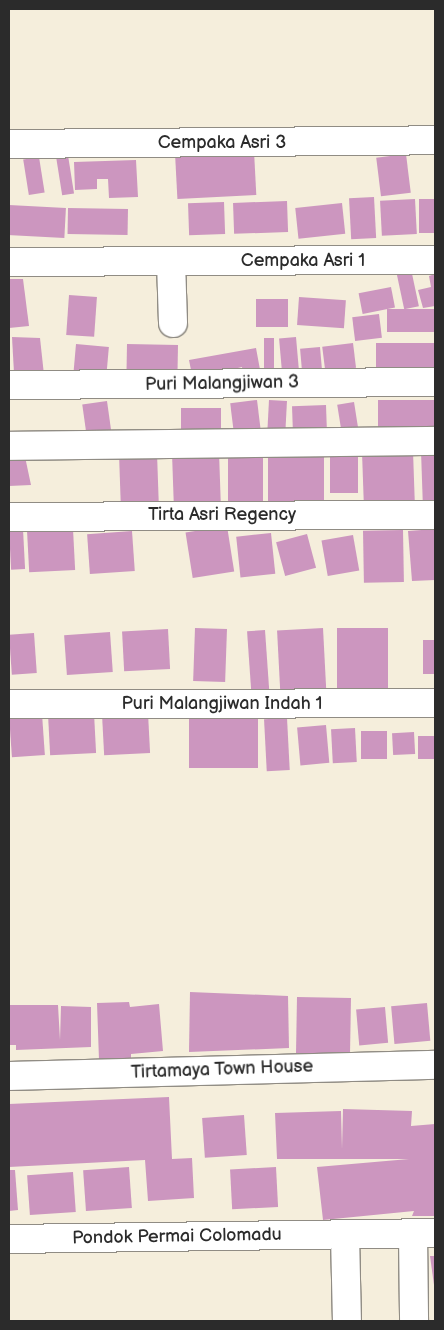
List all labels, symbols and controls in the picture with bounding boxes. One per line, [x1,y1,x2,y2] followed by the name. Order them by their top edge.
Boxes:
[158,132,286,154] street label: Cempaka Asri 3
[241,250,365,272] street label: Cempaka Asri 1
[145,372,299,396] street label: Puri Malangjiwan 3
[148,504,296,526] street label: Tirta Asri Regency
[122,693,322,715] street label: Puri Malangjiwan Indah 1
[130,1056,314,1084] street label: Tirtamaya Town House
[72,1224,282,1250] street label: Pondok Permai Colomadu

